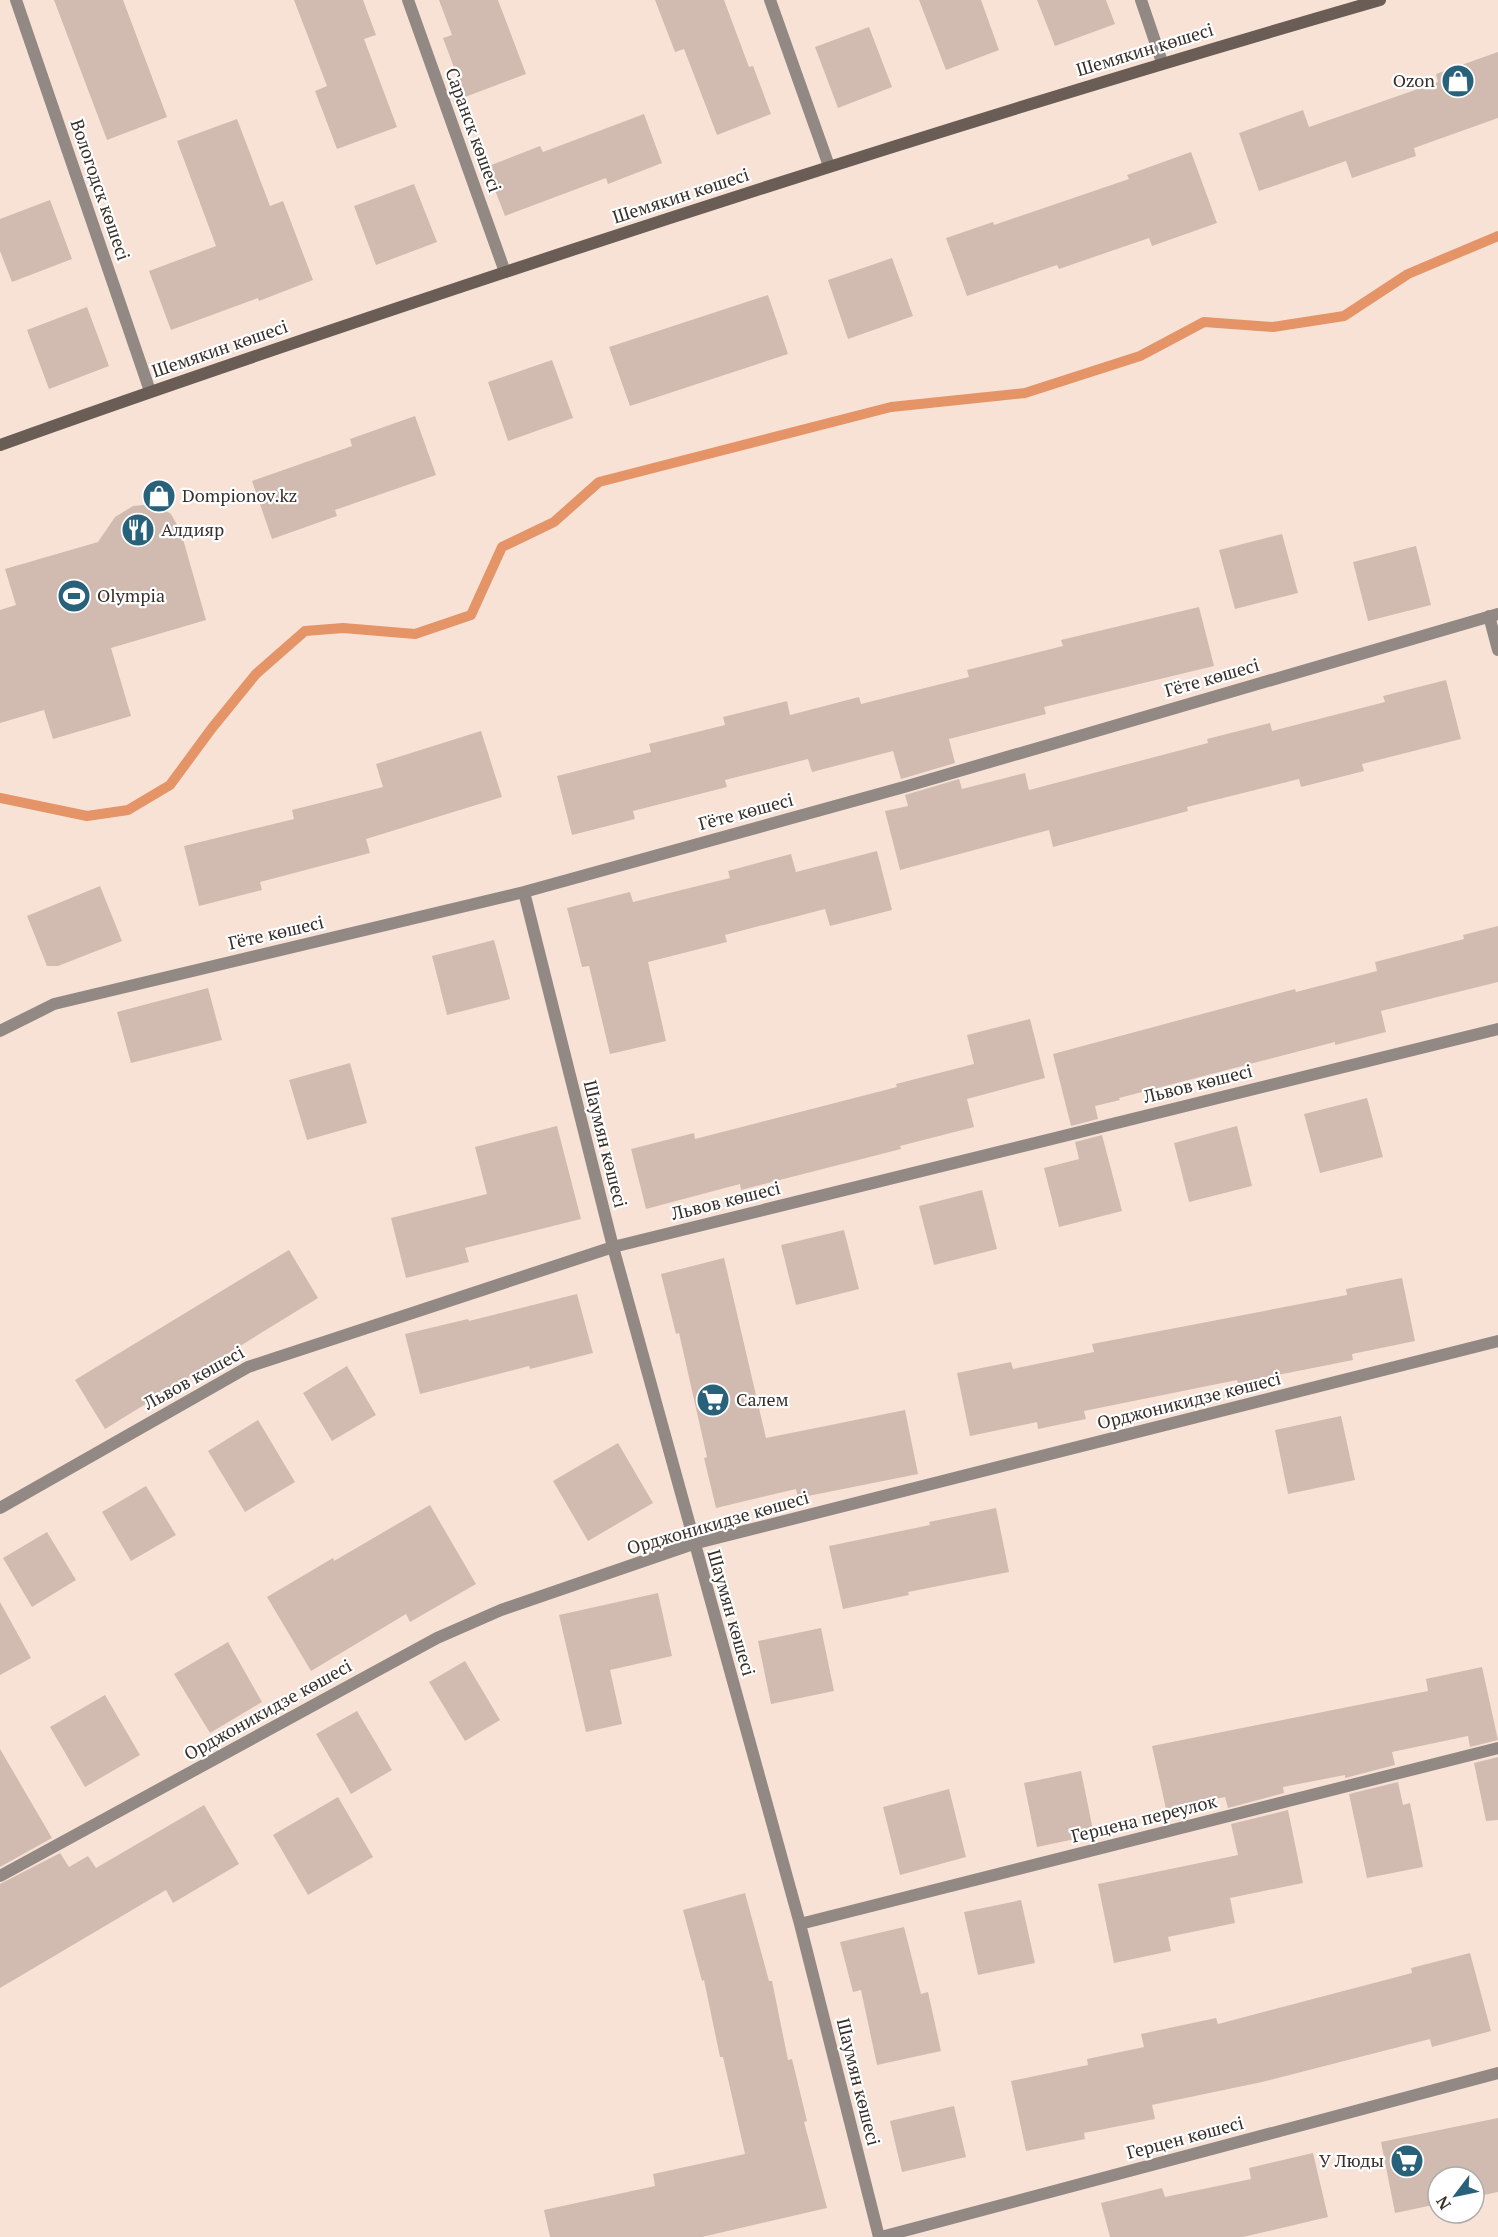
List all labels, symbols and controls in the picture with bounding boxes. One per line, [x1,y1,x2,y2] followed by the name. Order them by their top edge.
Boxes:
[1073,17,1216,81] street label: Шемякин көшесі
[1440,63,1476,99] shop icon: Ozon
[440,64,508,195] street label: Саранск көшесі
[1393,68,1435,92] place label: Ozon
[66,116,136,263] street label: Вологодск көшесі
[609,162,752,228] street label: Шемякин көшесі
[149,314,291,383] street label: Шемякин көшесі
[141,478,177,514] shop icon: Dompionov.kz
[182,483,297,507] place label: Dompionov.kz
[120,512,156,548] restaurant icon: Алдияр
[161,517,224,541] place label: Алдияр
[56,578,92,614] sports icon: Olympia
[97,583,165,607] place label: Olympia
[1162,652,1262,702] street label: Гёте көшесі
[696,787,796,835] street label: Гёте көшесі
[226,909,326,955] street label: Гёте көшесі
[1140,1058,1255,1108] street label: Львов көшесі
[579,1078,633,1210] street label: Шаумян көшесі
[668,1175,783,1225] street label: Львов көшесі
[138,1340,248,1415] street label: Львов көшесі
[1094,1366,1283,1434] street label: Орджоникидзе көшесі
[695,1382,731,1418] supermarket icon: Салем
[736,1387,789,1411] place label: Салем
[624,1485,812,1560] street label: Орджоникидзе көшесі
[702,1547,761,1679] street label: Шаумян көшесі
[179,1653,356,1765] street label: Орджоникидзе көшесі
[1068,1788,1219,1848] street label: Герцена переулок
[832,2016,886,2148] street label: Шаумян көшесі
[1124,2110,1246,2164] street label: Герцен көшесі
[1389,2143,1425,2179] supermarket icon: У Люды
[1319,2148,1384,2172] place label: У Люды
[1426,2165,1486,2225] north arrow
[1431,2192,1456,2214] text: N

